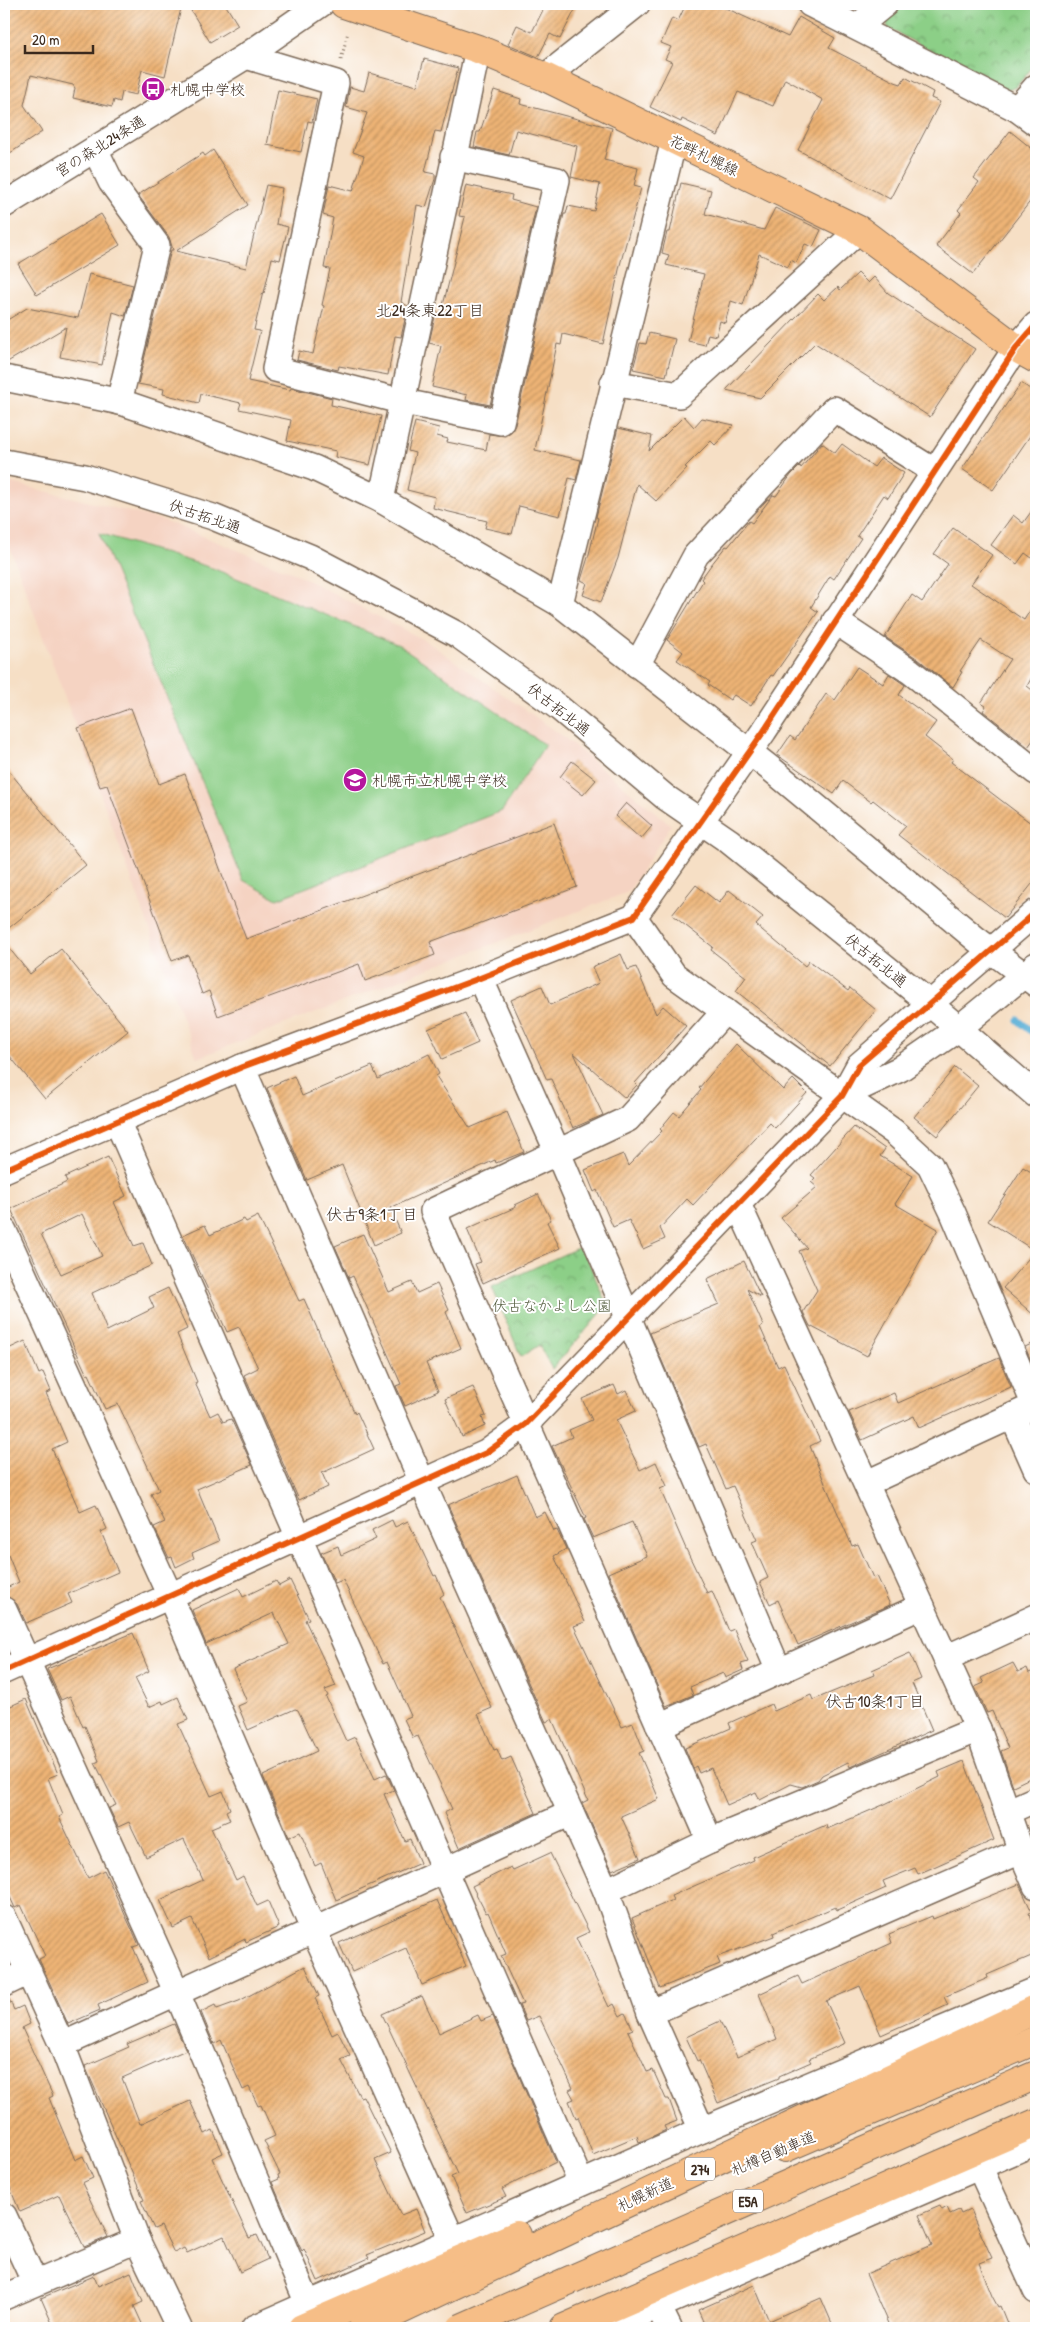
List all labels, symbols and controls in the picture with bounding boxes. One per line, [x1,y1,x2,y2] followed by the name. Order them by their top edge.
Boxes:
[25,22,92,54] scale bar
[32,29,59,50] text: 20 m
[140,76,166,102] bus stop icon: 札幌中学校
[170,79,245,100] place label: 札幌中学校
[51,110,149,182] street label: 宮の森北24条通
[666,129,742,181] street label: 花畔札幌線
[376,299,484,321] district label: 北24条東22丁目
[166,494,244,538] street label: 伏古拓北通
[523,678,595,740] street label: 伏古拓北通
[342,767,368,793] school or university icon: 札幌市立札幌中学校
[372,770,507,791] place label: 札幌市立札幌中学校
[840,928,912,992] street label: 伏古拓北通
[326,1203,418,1225] district label: 伏古9条1丁目
[492,1295,612,1316] park label: 伏古なかよし公園
[826,1690,924,1712] district label: 伏古10条1丁目
[727,2126,819,2180] street label: 札樽自動車道
[685,2158,715,2180] road number: 274
[613,2172,677,2216] street label: 札幌新道
[733,2190,763,2212] road number: E5A

